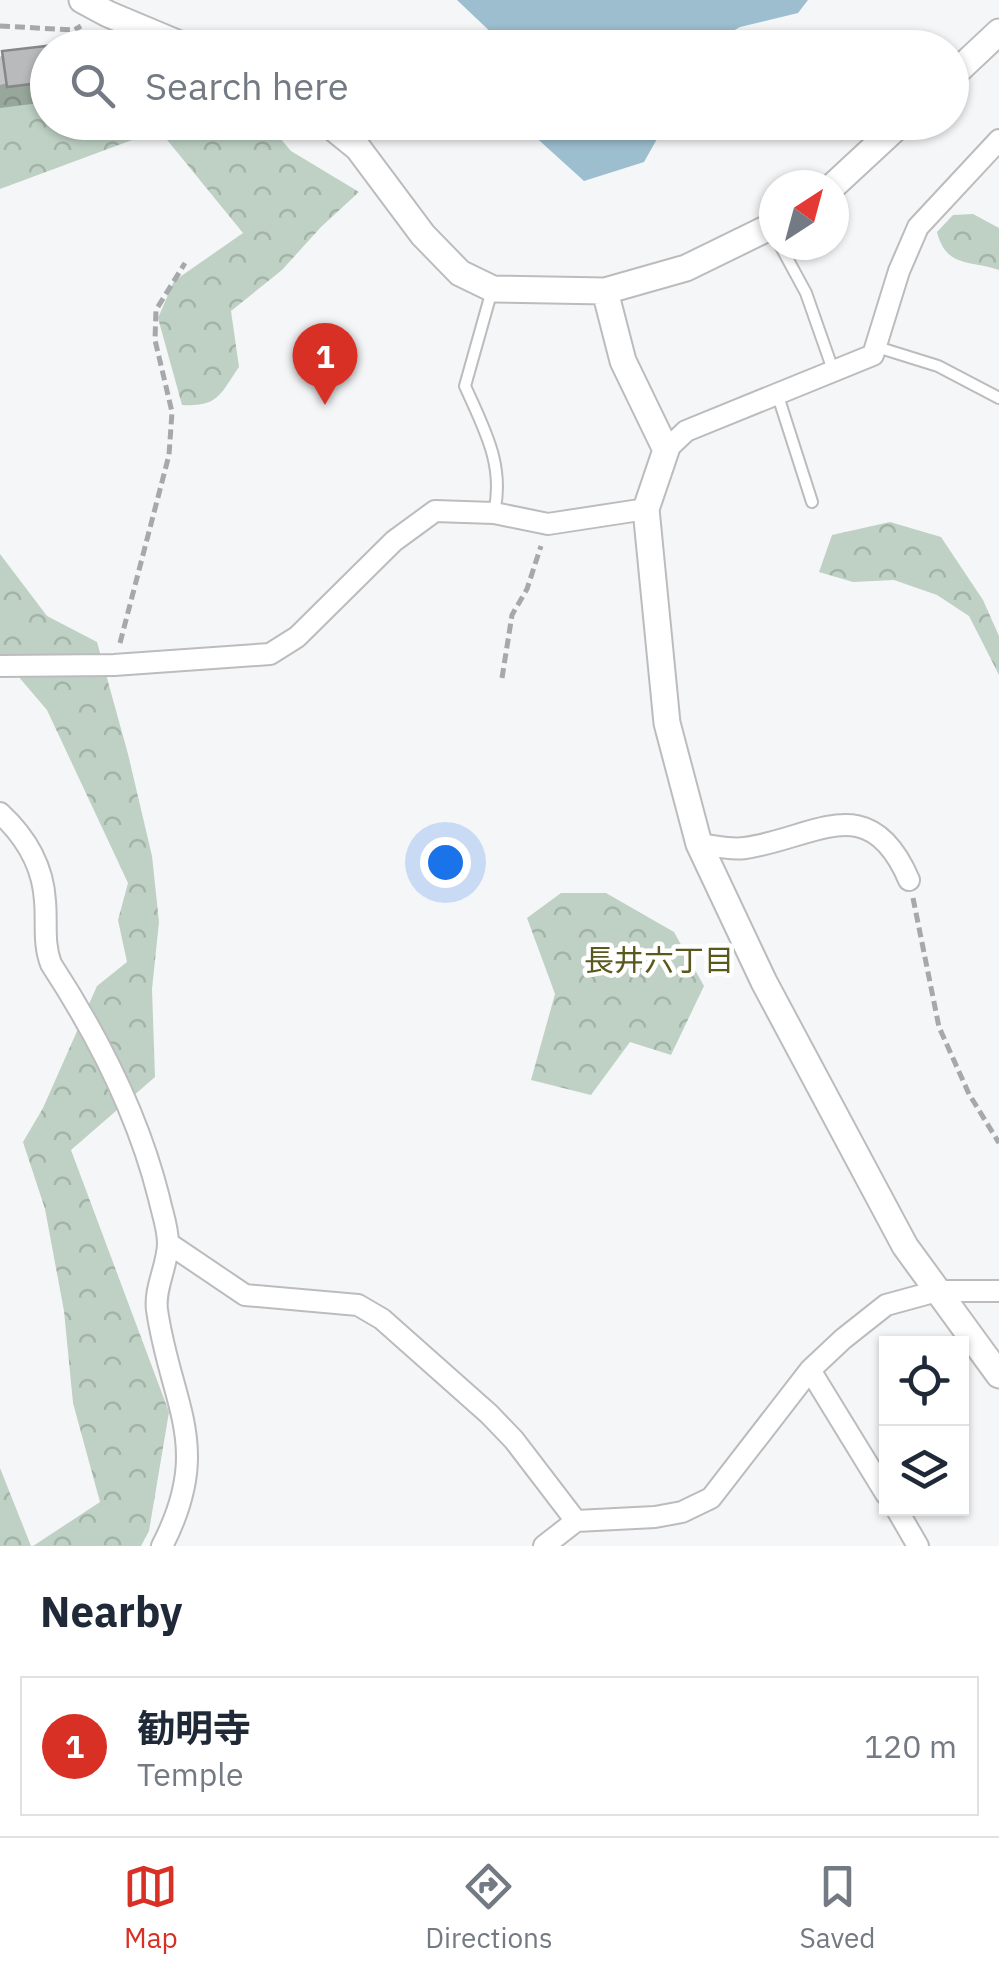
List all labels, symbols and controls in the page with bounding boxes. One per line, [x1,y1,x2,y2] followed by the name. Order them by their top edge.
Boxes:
[30,30,969,140] search box
[65,58,120,113] icon: search
[145,61,349,110] text: Search here
[759,170,849,260] north arrow
[292,322,358,405] pin: 1
[420,837,471,888] your location
[584,940,734,979] district label: 長井六丁目
[879,1336,969,1516] map controls
[879,1336,969,1426] button: locate
[879,1426,969,1516] button: layers
[40,1584,182,1639] text: Nearby
[137,1703,251,1752] text: 勧明寺
[65,1725,84,1767] text: 1
[864,1725,957,1767] text: 120 m
[137,1753,244,1795] text: Temple
[123,1859,178,1956] tab: Map
[425,1859,553,1956] tab: Directions
[799,1859,876,1956] tab: Saved

